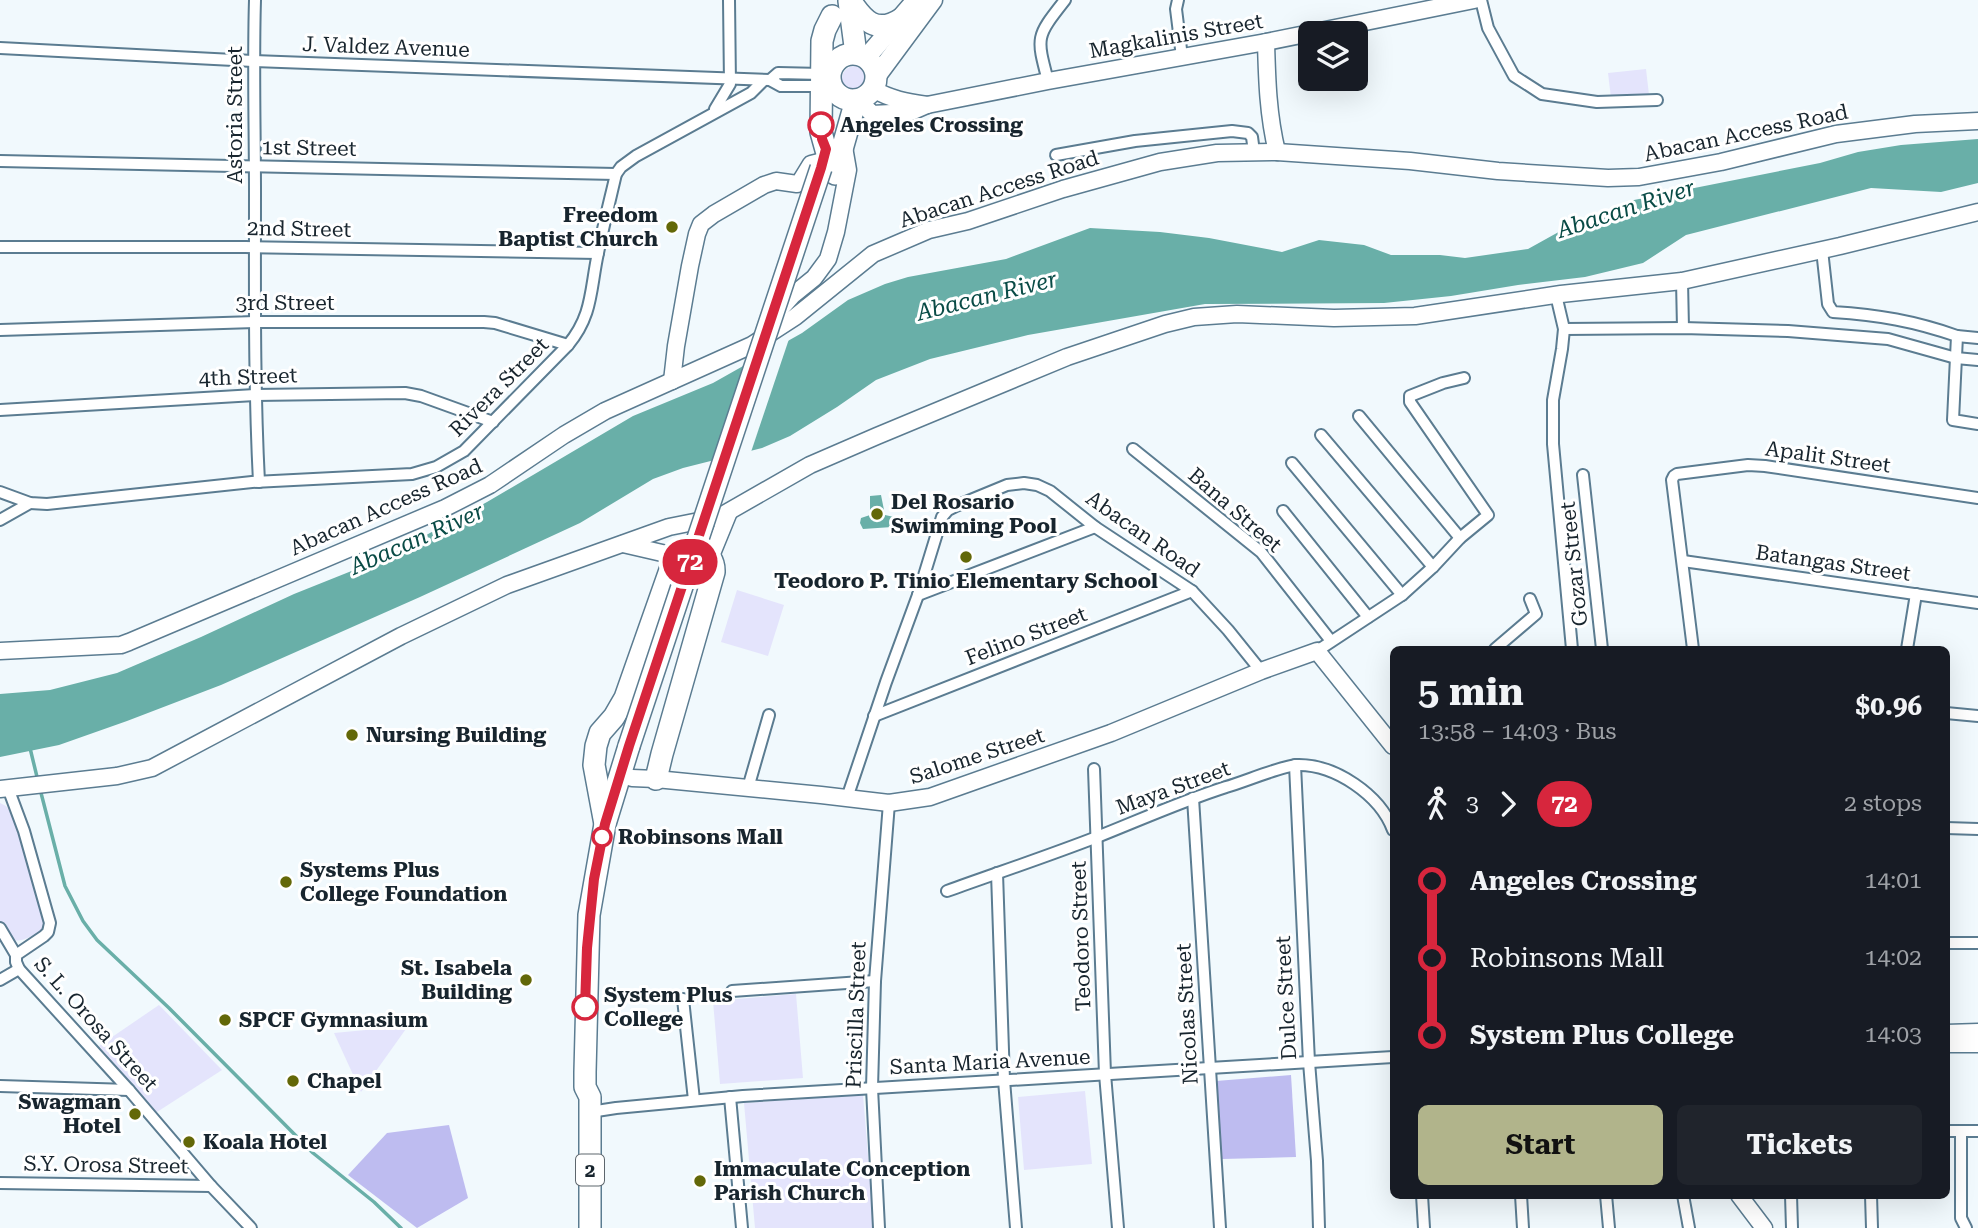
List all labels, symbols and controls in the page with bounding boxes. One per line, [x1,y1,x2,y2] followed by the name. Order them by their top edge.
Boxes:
[1087,9,1265,63] street label: Magkalinis Street
[1298,21,1368,91] map controls
[1298,21,1368,91] button: layers
[302,32,470,62] street label: J. Valdez Avenue
[223,46,247,184] street label: Astoria Street
[1642,100,1851,166] street label: Abacan Access Road
[808,112,834,138] marker: Angeles Crossing
[840,113,1023,137] place label: Angeles Crossing
[261,135,357,161] street label: 1st Street
[896,145,1102,233] street label: Abacan Access Road
[1552,174,1699,245] water label: Abacan River
[498,203,658,251] place label: Freedom Baptist Church
[247,216,352,242] street label: 2nd Street
[664,219,680,235] marker: Freedom Baptist Church
[912,265,1060,327] water label: Abacan River
[235,291,335,315] street label: 3rd Street
[445,332,554,441] street label: Rivera Street
[198,363,298,391] street label: 4th Street
[1764,436,1892,478] street label: Apalit Street
[286,454,486,560] street label: Abacan Access Road
[1183,463,1287,557] street label: Bana Street
[1082,486,1205,582] street label: Abacan Road
[891,490,1057,538] place label: Del Rosario Swimming Pool
[344,497,489,581] water label: Abacan River
[1556,500,1592,627] street label: Gozar Street
[869,506,885,522] marker: Del Rosario Swimming Pool
[658,539,722,585] line badge: 72
[1754,540,1912,586] street label: Batangas Street
[677,548,703,576] text: 72
[958,549,974,565] marker: Teodoro P. Tinio Elementary School
[774,569,1158,593] place label: Teodoro P. Tinio Elementary School
[962,602,1090,670] street label: Felino Street
[1418,670,1524,714] text: 5 min
[1856,691,1922,721] text: $0.96
[1418,718,1616,745] text: 13:58 – 14:03 · Bus
[366,723,546,747] place label: Nursing Building
[907,723,1048,789] street label: Salome Street
[344,727,360,743] marker: Nursing Building
[1113,756,1233,820] street label: Maya Street
[1418,785,1456,823] icon: walk
[1489,785,1527,823] icon: forward
[1466,790,1479,817] text: 3
[1551,790,1578,818] text: 72
[1844,790,1922,817] text: 2 stops
[618,825,783,849] place label: Robinsons Mall
[592,827,612,847] marker: Robinsons Mall
[300,858,507,906] place label: Systems Plus College Foundation
[1066,860,1096,1012] street label: Teodoro Street
[1470,866,1697,896] text: Angeles Crossing
[1865,867,1922,894] text: 14:01
[278,874,294,890] marker: Systems Plus College Foundation
[1271,935,1301,1061] street label: Dulce Street
[841,941,871,1089] street label: Priscilla Street
[1171,943,1203,1085] street label: Nicolas Street
[1470,943,1664,973] text: Robinsons Mall
[1865,944,1922,971] text: 14:02
[30,952,163,1096] street label: S. L. Orosa Street
[401,956,513,1004] place label: St. Isabela Building
[518,972,534,988] marker: St. Isabela Building
[604,983,733,1031] place label: System Plus College
[572,994,598,1020] marker: System Plus College
[239,1008,428,1032] place label: SPCF Gymnasium
[217,1012,233,1028] marker: SPCF Gymnasium
[1470,1020,1734,1050] text: System Plus College
[1865,1021,1922,1048] text: 14:03
[889,1045,1091,1079] street label: Santa Maria Avenue
[307,1069,382,1093] place label: Chapel
[285,1073,301,1089] marker: Chapel
[18,1090,121,1138] place label: Swagman Hotel
[1418,1105,1663,1185] button: Start
[1677,1105,1922,1185] button: Tickets
[127,1106,143,1122] marker: Swagman Hotel
[203,1130,327,1154] place label: Koala Hotel
[181,1134,197,1150] marker: Koala Hotel
[24,1152,189,1178] street label: S.Y. Orosa Street
[576,1154,604,1186] road number: 2
[714,1157,970,1205] place label: Immaculate Conception Parish Church
[692,1173,708,1189] marker: Immaculate Conception Parish Church

